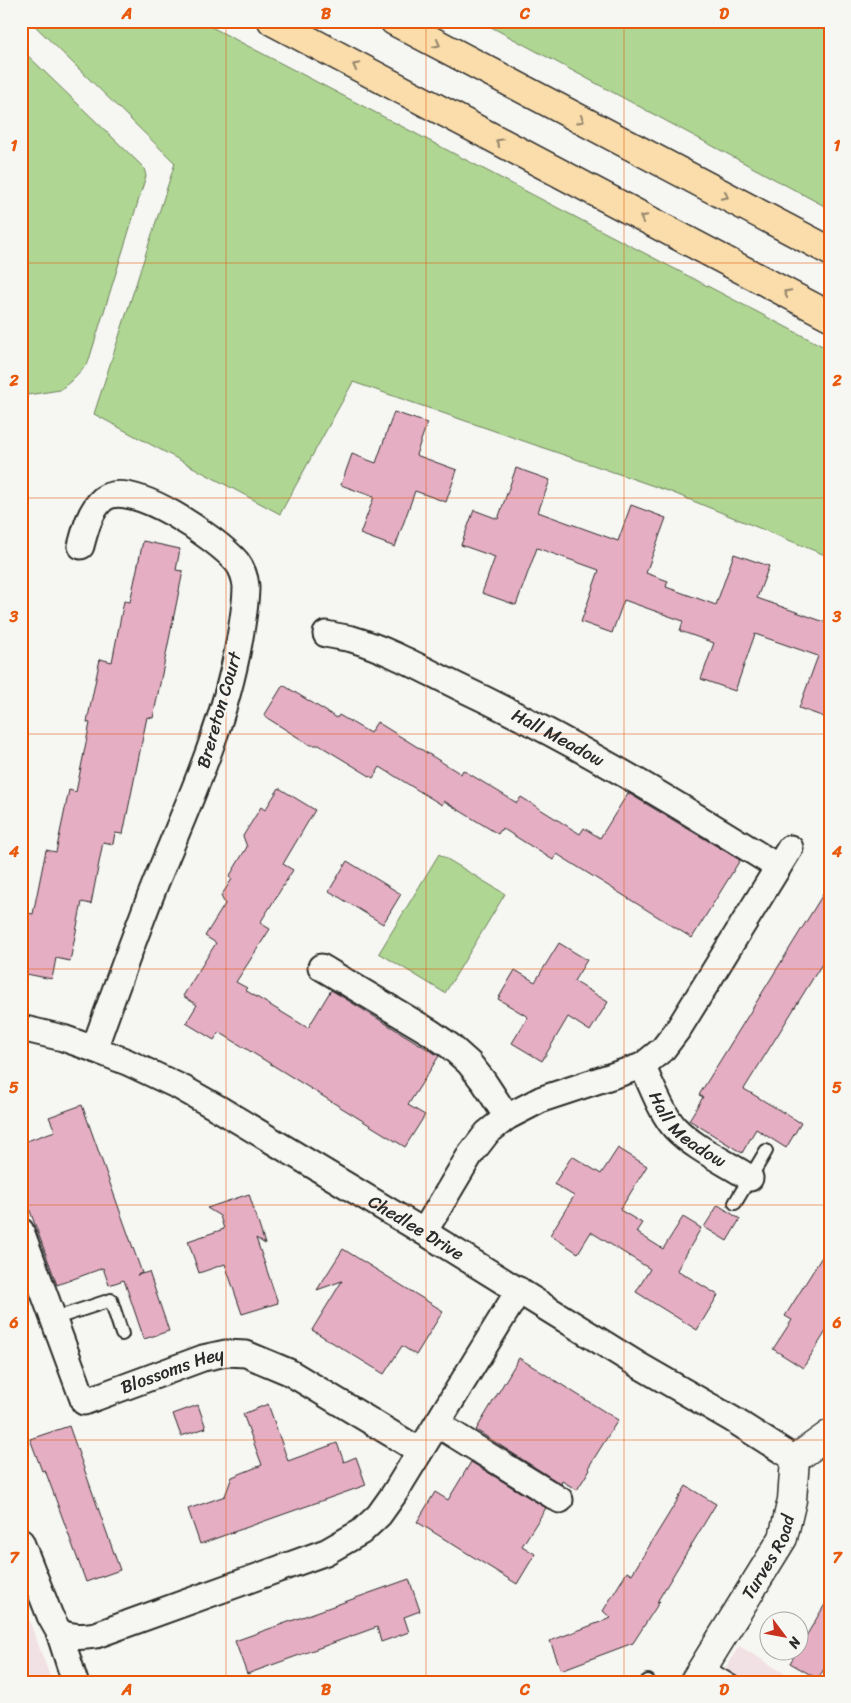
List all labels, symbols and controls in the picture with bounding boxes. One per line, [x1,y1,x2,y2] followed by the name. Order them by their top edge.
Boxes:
[121,0,132,28] text: A
[321,0,332,28] text: B
[519,0,531,28] text: C
[719,0,729,28] text: D
[432,38,441,48] one-way arrow
[352,62,361,72] one-way arrow
[576,114,585,124] one-way arrow
[11,131,18,160] text: 1
[834,131,841,160] text: 1
[495,138,504,148] one-way arrow
[720,190,729,200] one-way arrow
[639,214,648,224] one-way arrow
[783,289,792,299] one-way arrow
[8,366,19,395] text: 2
[831,366,842,395] text: 2
[9,602,19,631] text: 3
[832,602,842,631] text: 3
[187,647,251,772] street label: Brereton Court
[506,699,611,776] street label: Hall Meadow
[8,837,19,866] text: 4
[831,837,842,866] text: 4
[9,1073,19,1102] text: 5
[832,1073,842,1102] text: 5
[640,1086,733,1177] street label: Hall Meadow
[362,1186,471,1269] street label: Chedlee Drive
[8,1308,19,1337] text: 6
[831,1308,842,1337] text: 6
[116,1338,228,1403] street label: Blossoms Hey
[733,1510,804,1606] street label: Turves Road
[9,1543,20,1572] text: 7
[832,1543,843,1572] text: 7
[758,1610,808,1660] north arrow
[781,1631,808,1654] text: N
[121,1675,132,1703] text: A
[321,1675,332,1703] text: B
[519,1675,531,1703] text: C
[719,1675,729,1703] text: D

